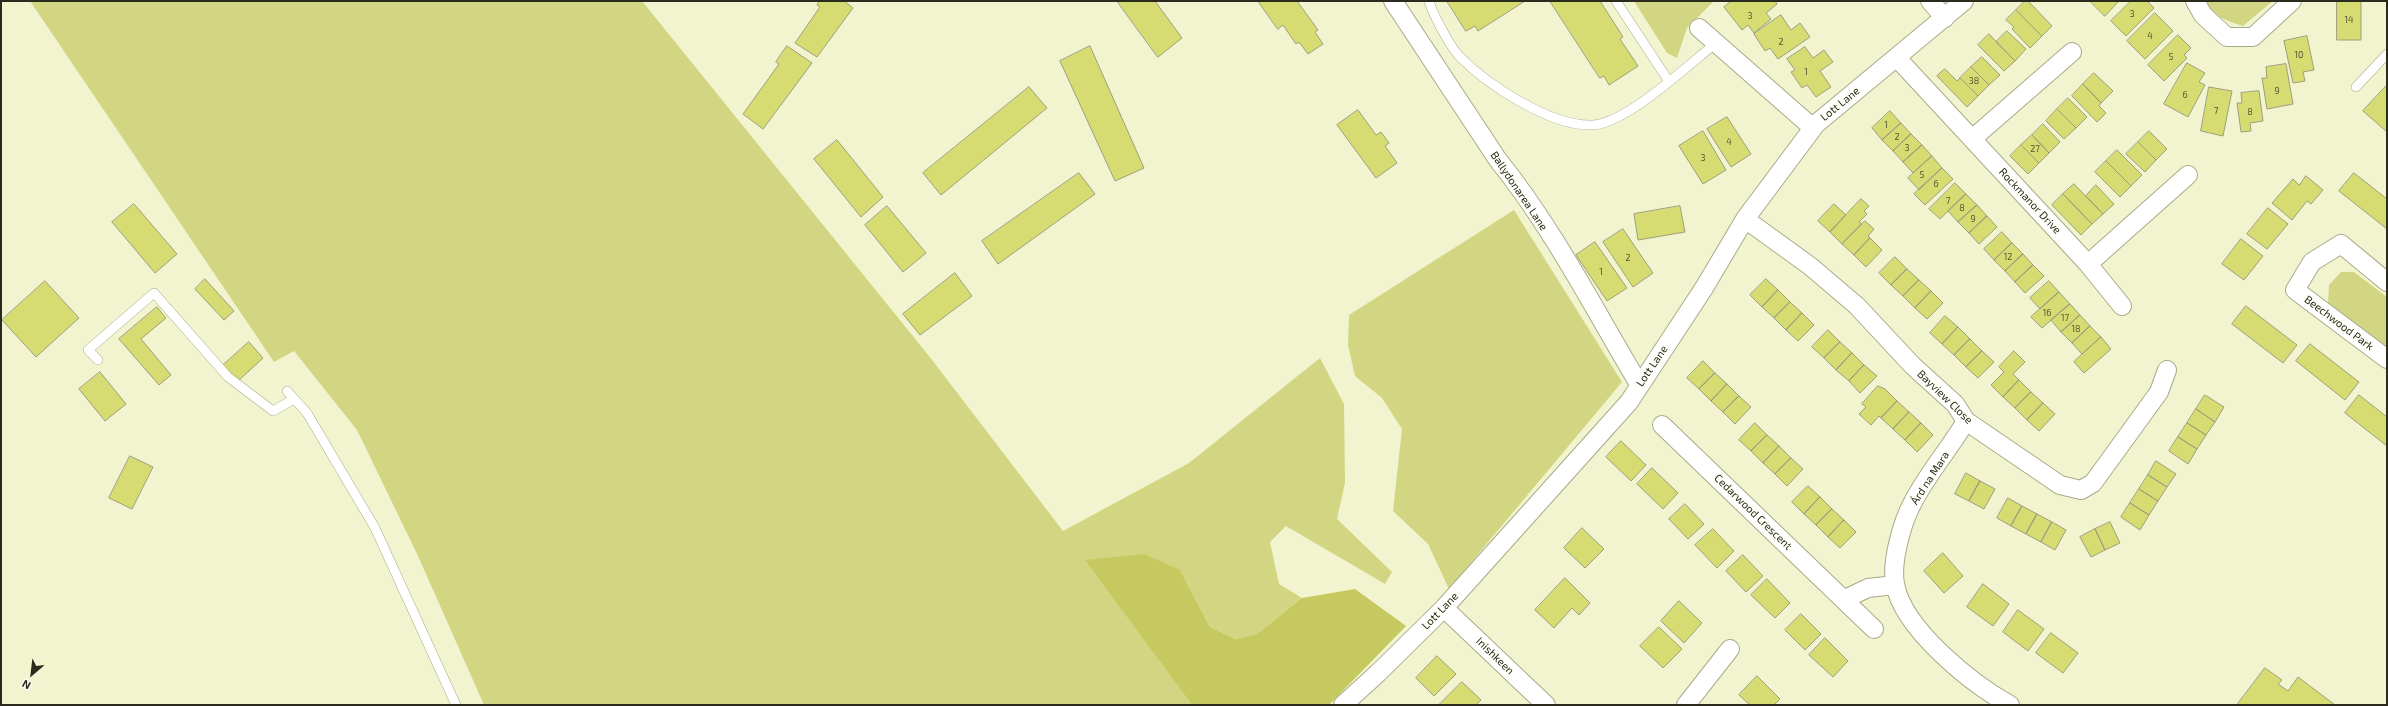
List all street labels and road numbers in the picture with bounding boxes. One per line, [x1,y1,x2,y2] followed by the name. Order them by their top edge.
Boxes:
[1818,84,1862,124] street label: Lott Lane
[1488,149,1550,233] street label: Ballydonarea Lane
[1996,165,2064,237] street label: Rockmanor Drive
[2302,293,2376,353] street label: Beechwood Park
[1633,343,1671,389] street label: Lott Lane
[1915,367,1975,427] street label: Bayview Close
[1908,449,1952,507] street label: Árd na Mara
[1711,471,1795,553] street label: Cedarwood Crescent
[1419,590,1461,632] street label: Lott Lane
[1473,635,1517,677] street label: Inishkeen

